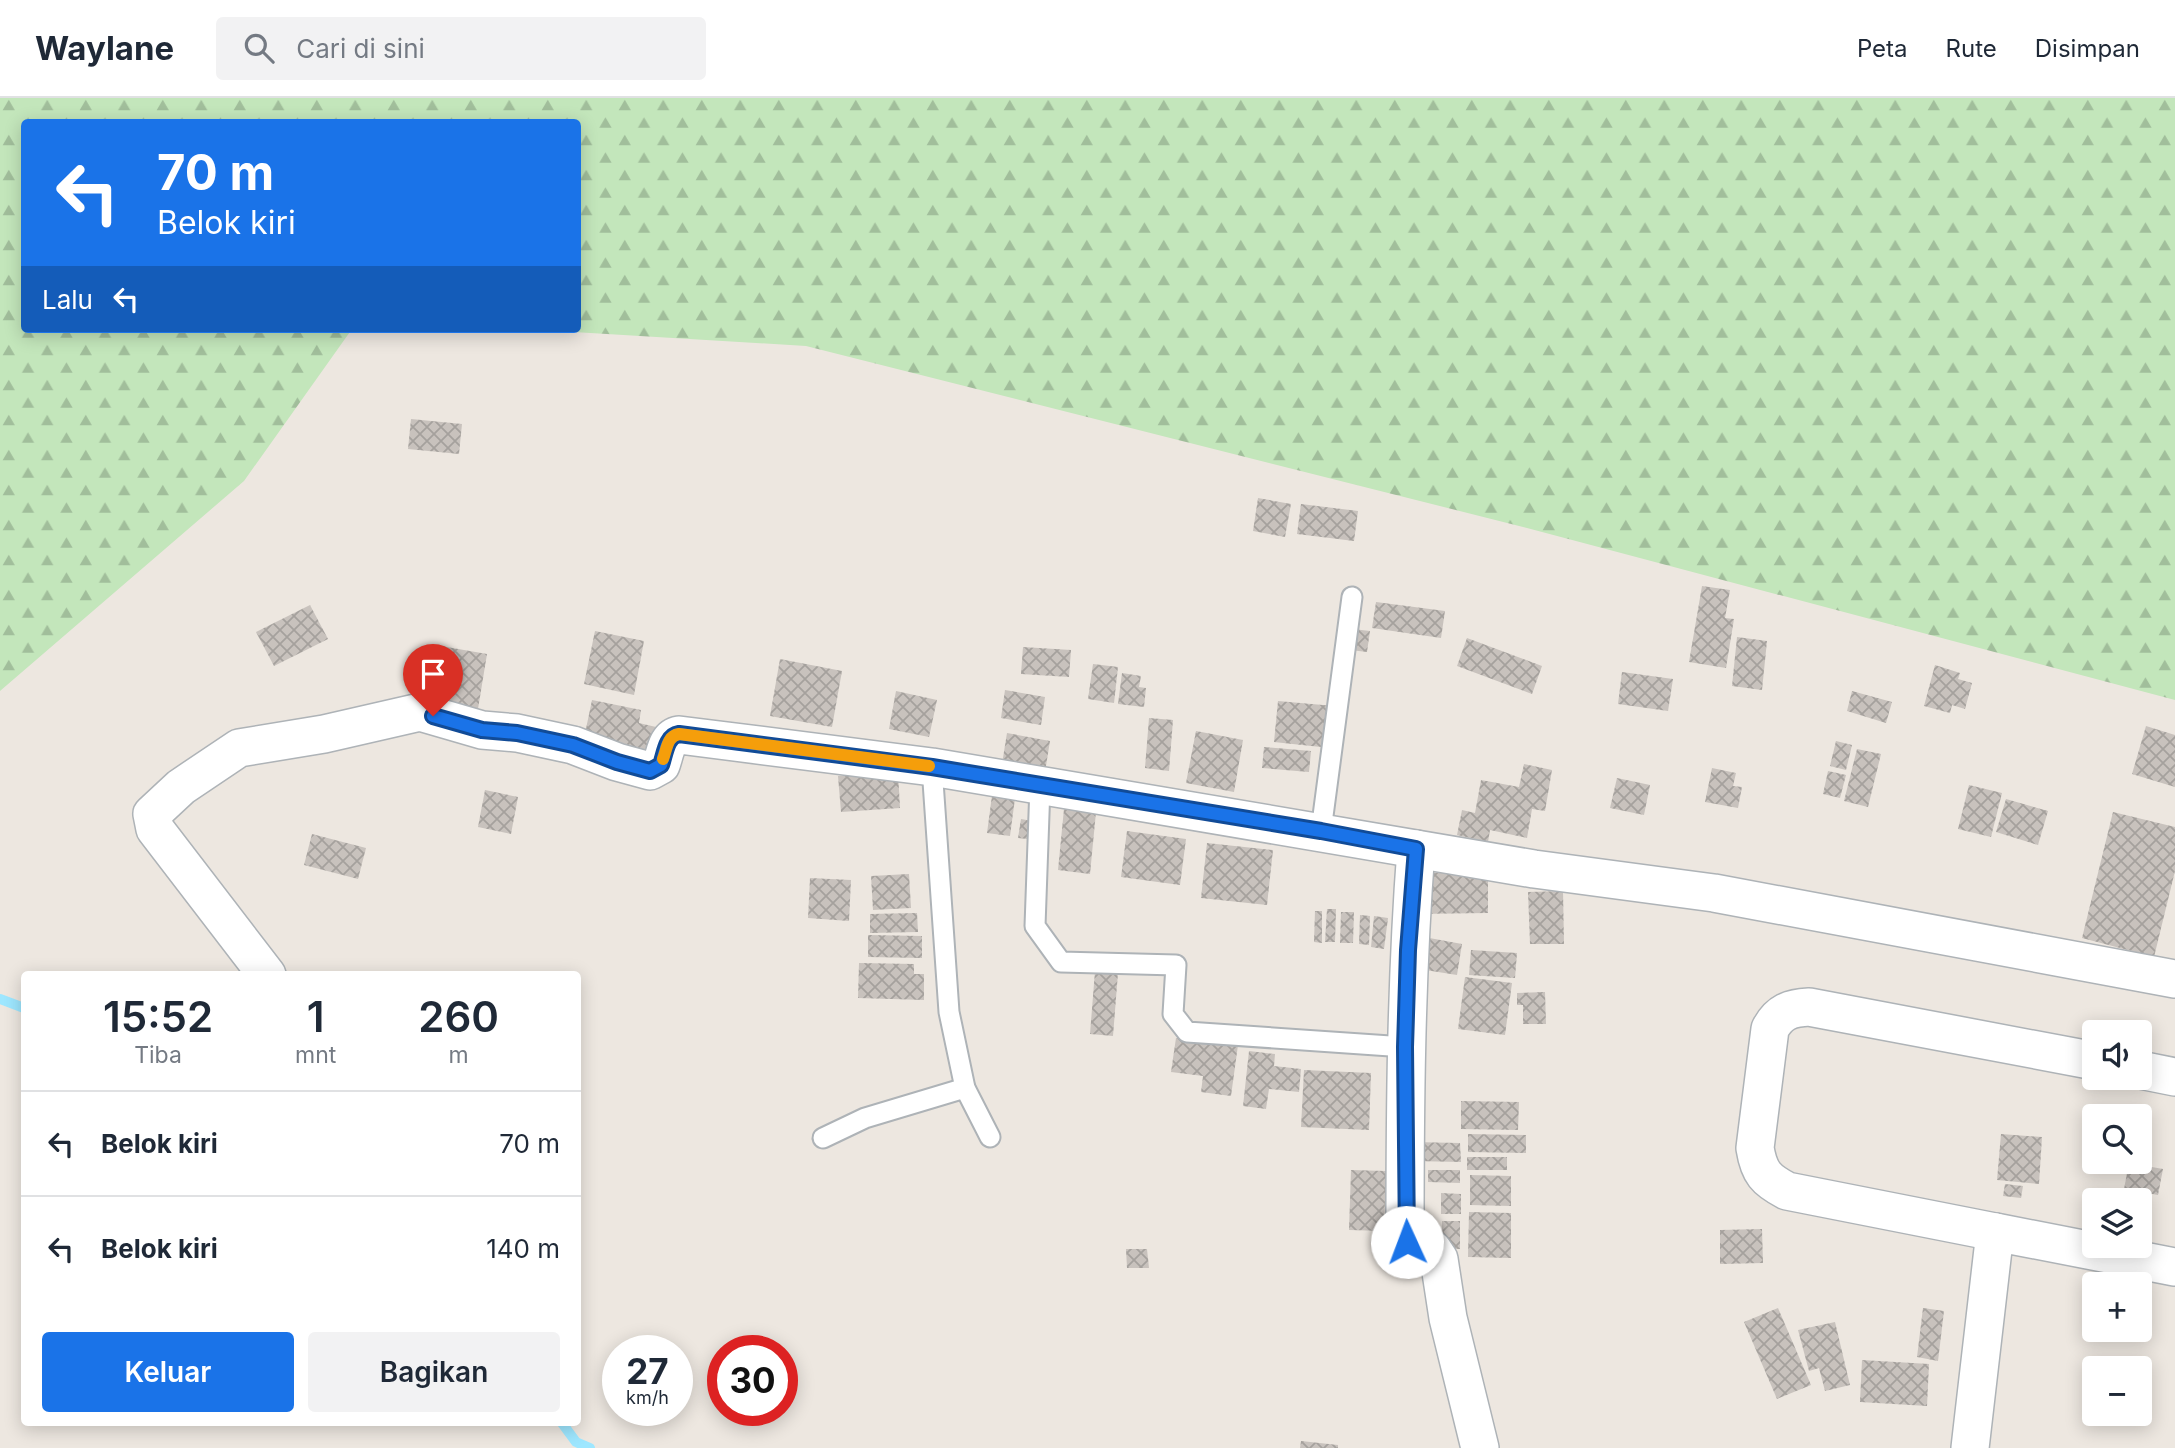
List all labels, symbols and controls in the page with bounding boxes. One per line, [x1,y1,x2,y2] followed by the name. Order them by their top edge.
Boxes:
[216,17,706,80] search box
[35,28,174,68] text: Waylane
[240,29,278,67] icon: search
[296,33,425,64] text: Cari di sini
[1857,34,1908,63] text: Peta
[1946,34,1997,63] text: Rute
[2035,34,2140,63] text: Disimpan
[157,143,274,202] text: 70 m
[42,147,133,238] icon: left
[157,203,296,242] text: Belok kiri
[107,280,145,318] icon: left
[42,284,93,315] text: Lalu
[403,644,463,716] pin
[414,655,452,693] icon: arrive
[103,991,213,1042] text: 15:52
[307,991,325,1042] text: 1
[418,991,499,1042] text: 260
[2082,1020,2152,1426] map controls
[2082,1020,2152,1090] button: sound
[134,1041,182,1069] text: Tiba
[295,1041,336,1069] text: mnt
[449,1041,469,1069] text: m
[2082,1104,2152,1174] button: search
[42,1125,80,1163] icon: left
[101,1128,218,1159] text: Belok kiri
[499,1128,560,1159] text: 70 m
[2082,1188,2152,1258] button: layers
[1370,1205,1444,1279] position arrow
[42,1230,80,1268] icon: left
[101,1233,218,1264] text: Belok kiri
[486,1233,560,1264] text: 140 m
[2082,1272,2152,1342] button: +
[42,1332,294,1412] button: Keluar
[308,1332,560,1412] button: Bagikan
[707,1335,798,1426] speed limit sign: 30
[626,1350,669,1392] text: 27
[2082,1356,2152,1426] button: −
[626,1387,669,1408] text: km/h

